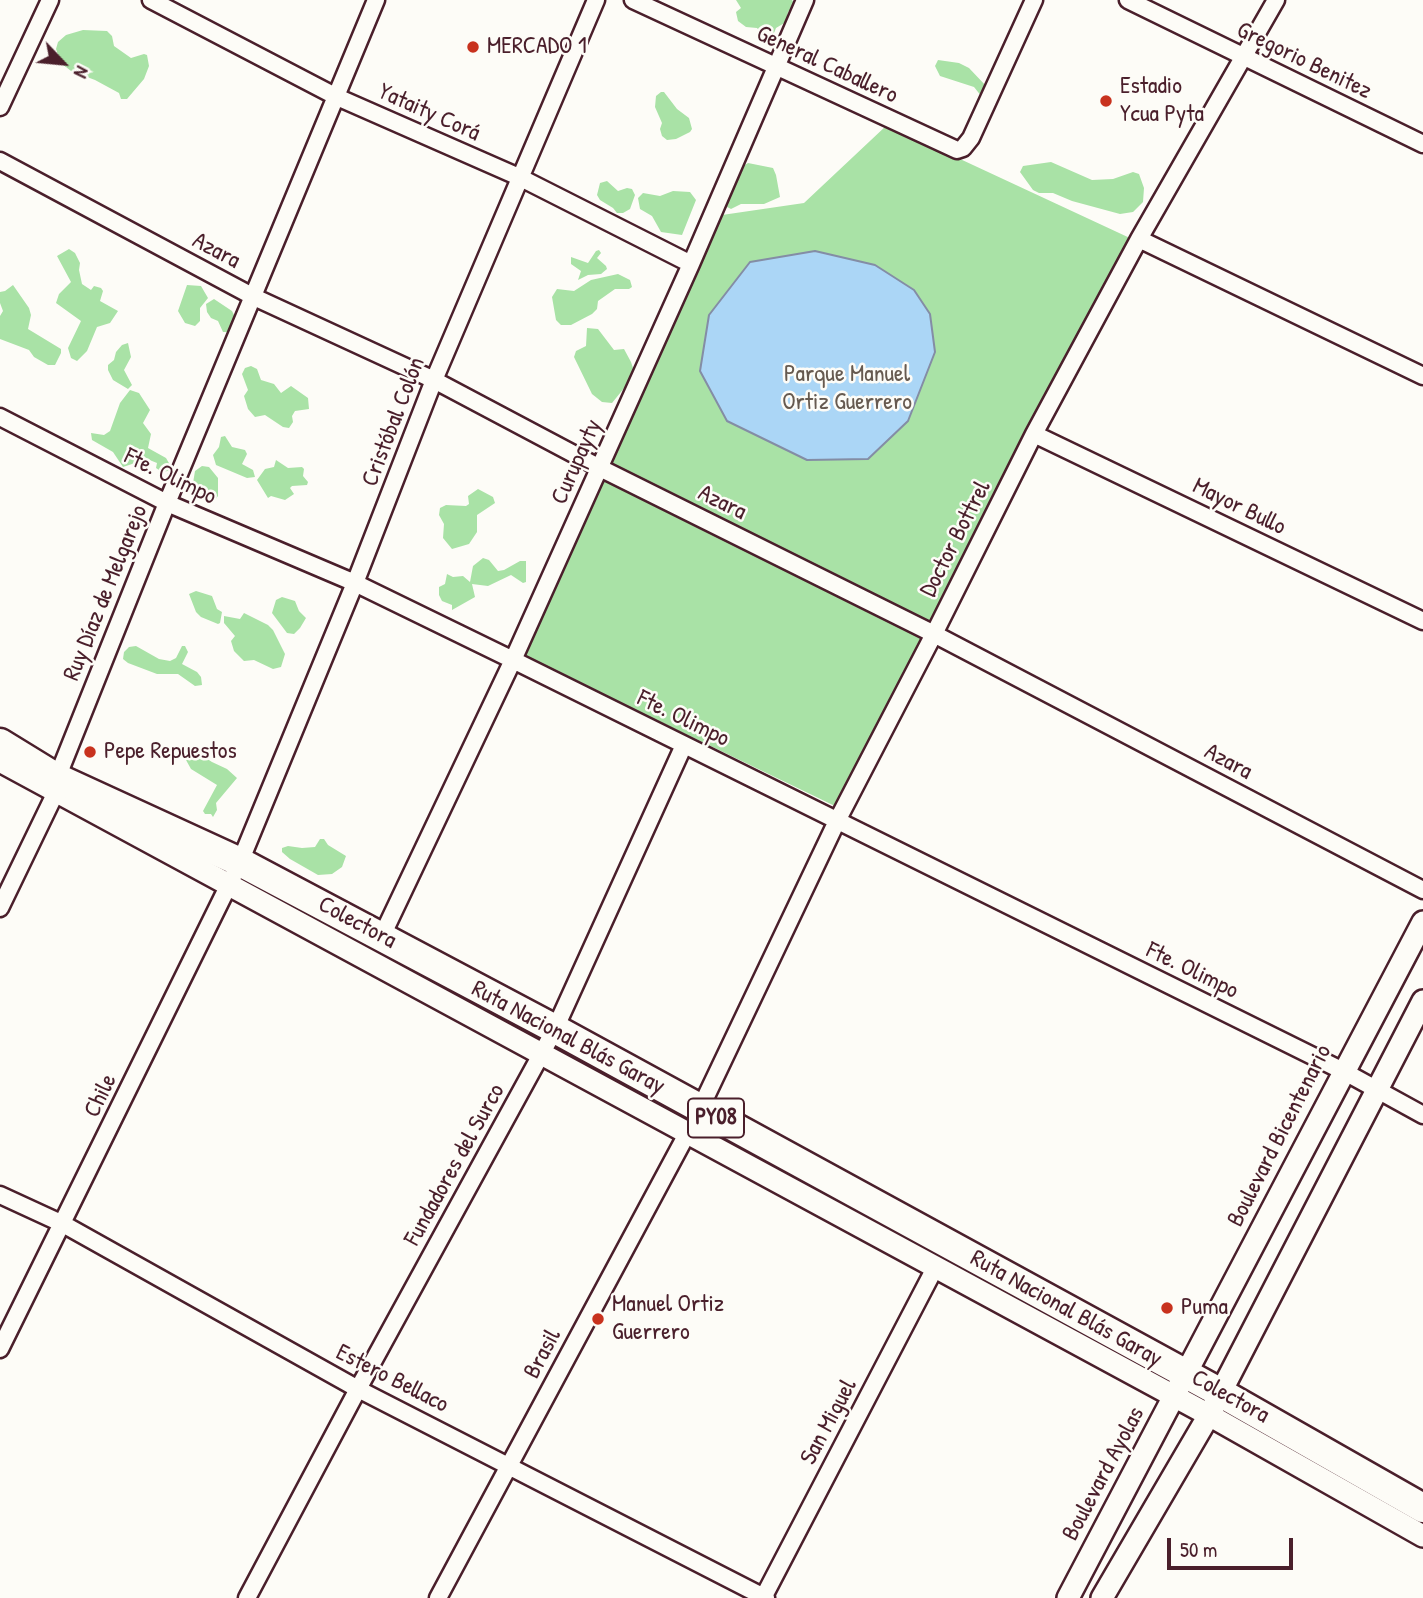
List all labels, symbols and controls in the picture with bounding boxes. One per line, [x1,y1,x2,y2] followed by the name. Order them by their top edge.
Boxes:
[1232,16,1376,106] street label: Gregorio Benitez
[752,20,902,110] street label: General Caballero
[28,28,98,98] north arrow
[487,33,587,61] place label: MERCADO 1
[465,39,481,55] marker: MERCADO 1
[68,62,96,82] text: N
[1120,73,1204,129] place label: Estadio Ycua Pyta
[374,78,484,148] street label: Yataity Corá
[1098,93,1114,109] marker: Estadio Ycua Pyta
[187,227,245,275] street label: Azara
[356,353,432,491] street label: Cristóbal Colón
[782,361,912,417] park label: Parque Manuel Ortiz Guerrero
[546,415,608,509] street label: Curupayty
[119,442,221,512] street label: Fte. Olimpo
[1188,472,1290,542] street label: Mayor Bullo
[914,476,998,602] street label: Doctor Bottrel
[693,479,751,527] street label: Azara
[58,501,154,685] street label: Ruy Díaz de Melgarejo
[632,684,734,754] street label: Fte. Olimpo
[104,738,237,766] place label: Pepe Repuestos
[1199,738,1257,786] street label: Azara
[82,744,98,760] marker: Pepe Repuestos
[313,890,401,956] street label: Colectora
[1141,936,1243,1006] street label: Fte. Olimpo
[466,975,670,1101] street label: Ruta Nacional Blás Garay
[1222,1040,1338,1232] street label: Boulevard Bicentenario
[78,1070,124,1122] street label: Chile
[399,1079,511,1251] street label: Fundadores del Surco
[688,1098,744,1138] road number: PY08
[965,1244,1167,1374] street label: Ruta Nacional Blás Garay
[612,1291,724,1347] place label: Manuel Ortiz Guerrero
[1181,1294,1228,1322] place label: Puma
[1159,1300,1175,1316] marker: Puma
[590,1311,606,1327] marker: Manuel Ortiz Guerrero
[518,1324,568,1384] street label: Brasil
[331,1338,453,1420] street label: Estero Bellaco
[1186,1364,1274,1430] street label: Colectora
[795,1374,863,1470] street label: San Miguel
[1057,1402,1151,1546] street label: Boulevard Ayolas
[1171,1524,1297,1568] scale bar
[1180,1535,1217,1564] text: 50 m

